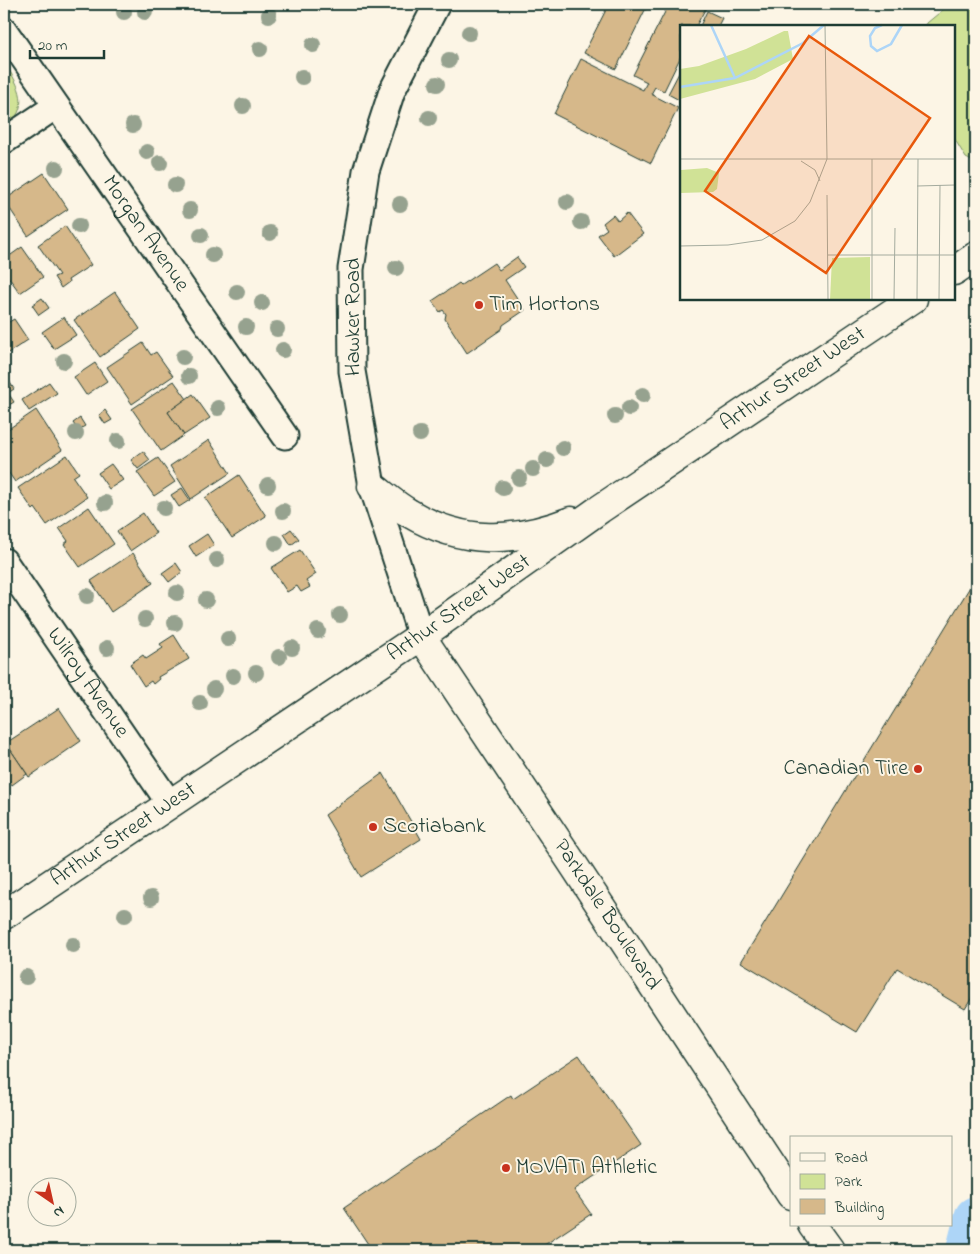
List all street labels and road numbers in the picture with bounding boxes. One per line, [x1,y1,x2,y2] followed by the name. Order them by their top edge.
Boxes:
[93,169,197,299] street label: Morgan Avenue
[338,258,370,376] street label: Hawker Road
[714,318,873,440] street label: Arthur Street West
[381,546,538,670] street label: Arthur Street West
[38,621,137,745] street label: Wilroy Avenue
[44,774,204,895] street label: Arthur Street West
[545,833,668,997] street label: Parkdale Boulevard

